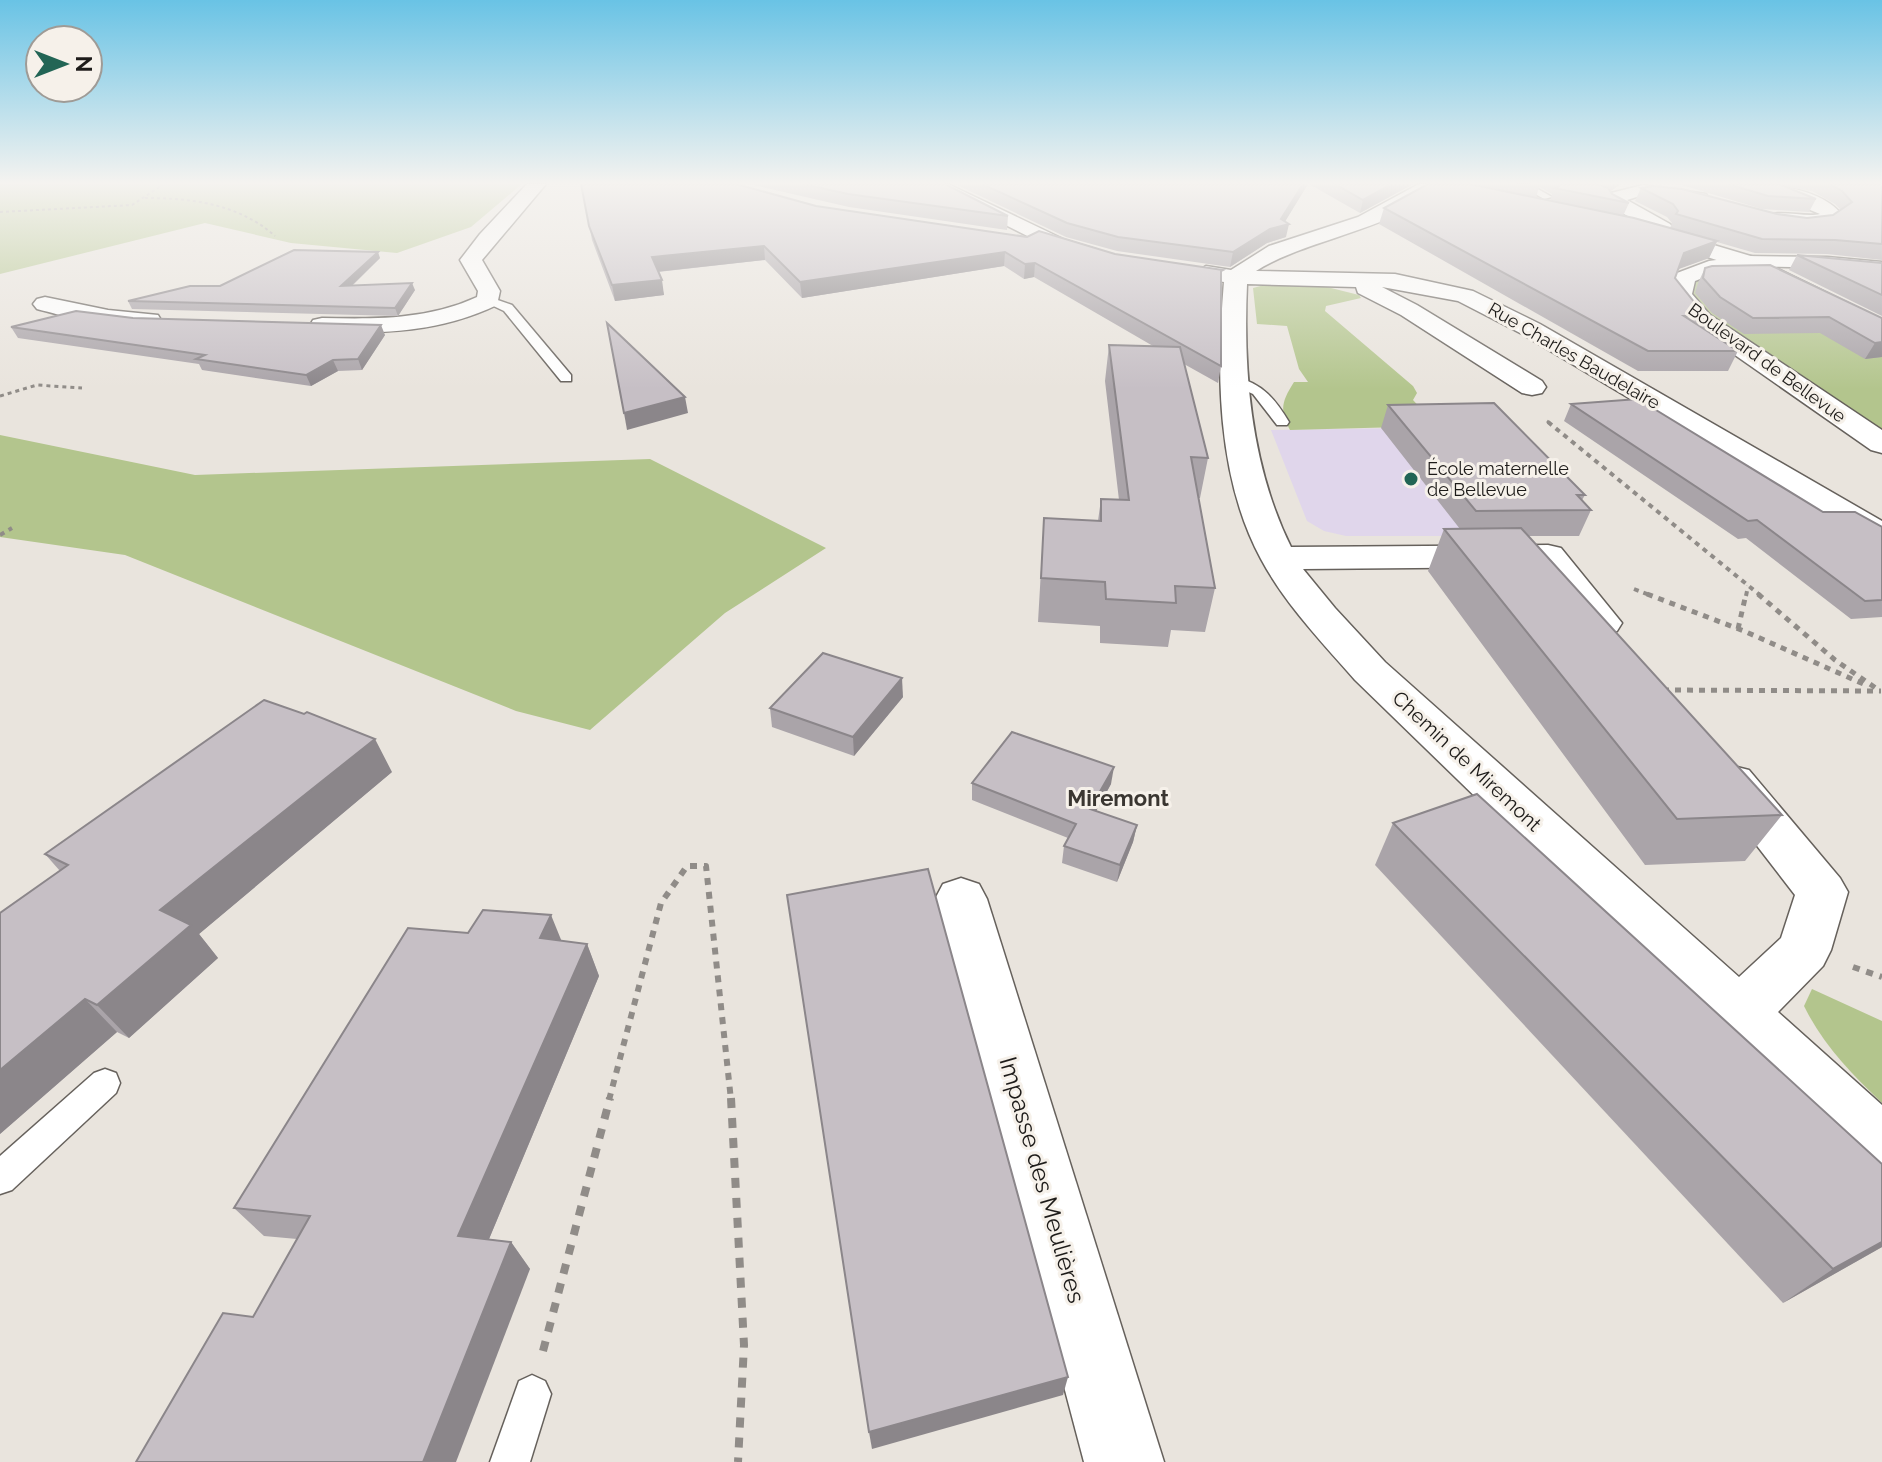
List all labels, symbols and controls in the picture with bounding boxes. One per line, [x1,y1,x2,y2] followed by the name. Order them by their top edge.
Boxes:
[24,24,104,104] north arrow
[71,56,97,72] text: N
[1485,298,1664,414] street label: Rue Charles Baudelaire
[1684,298,1850,427] street label: Boulevard de Bellevue
[1427,457,1569,500] place label: École maternelle de Bellevue
[1402,470,1420,488] marker: École maternelle de Bellevue
[1388,686,1547,836] street label: Chemin de Miremont
[1067,785,1169,811] district label: Miremont
[993,1053,1092,1306] street label: Impasse des Meulières

